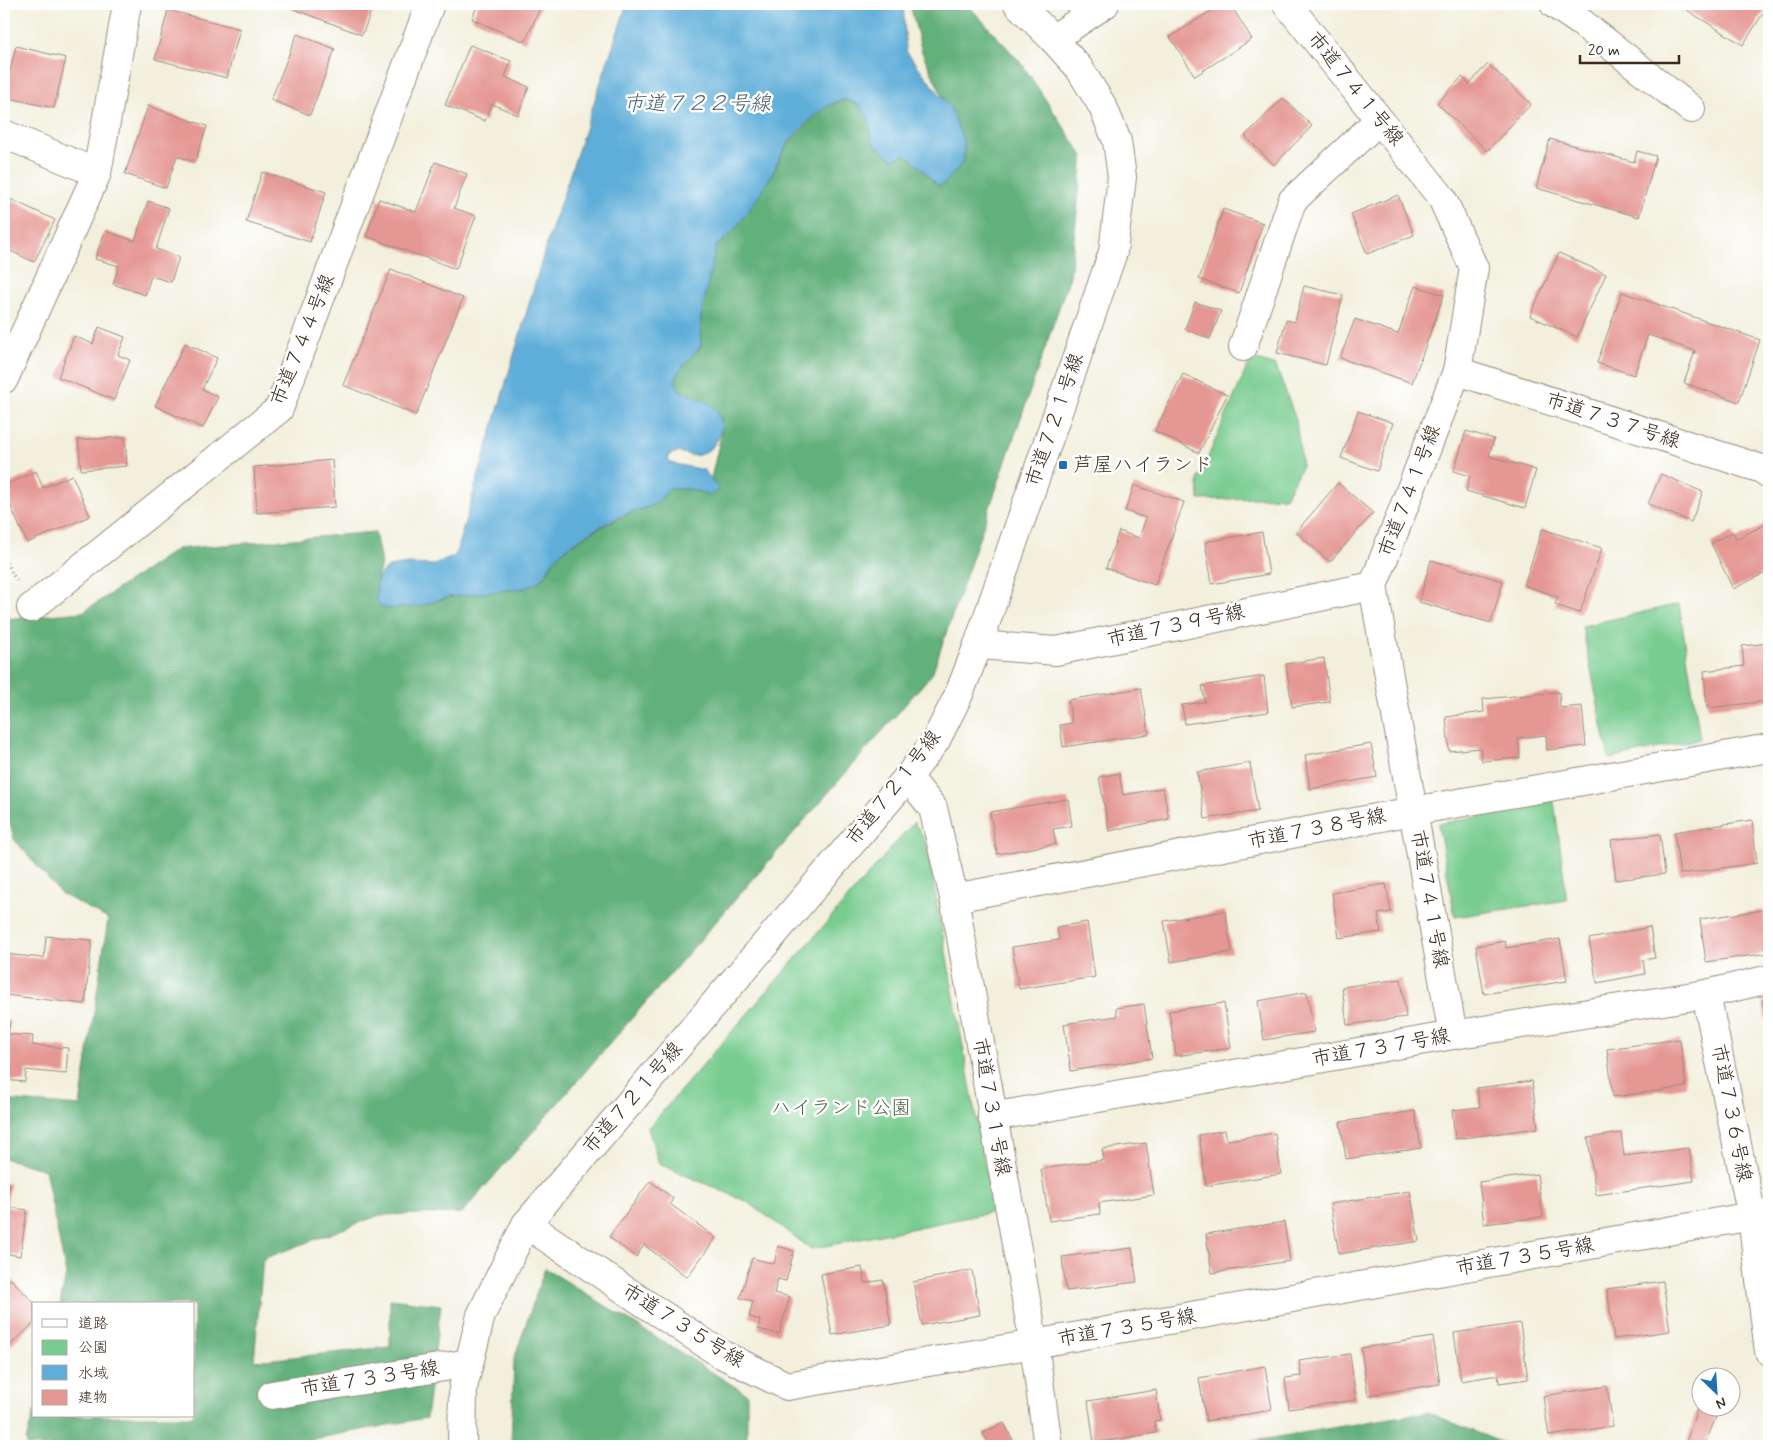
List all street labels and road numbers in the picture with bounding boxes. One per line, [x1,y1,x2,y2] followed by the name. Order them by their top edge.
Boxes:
[1300,26,1410,152] street label: 市道７４１号線
[264,270,342,410] street label: 市道７４４号線
[1019,349,1091,491] street label: 市道７２１号線
[1542,387,1684,455] street label: 市道７３７号線
[1372,421,1448,561] street label: 市道７４１号線
[1105,598,1247,654] street label: 市道７３９号線
[840,725,948,851] street label: 市道７２１号線
[1246,802,1388,856] street label: 市道７３８号線
[1404,828,1454,970] street label: 市道７４１号線
[1310,1023,1452,1073] street label: 市道７３７号線
[577,1036,689,1160] street label: 市道７２１号線
[966,1036,1016,1178] street label: 市道７３１号線
[1704,1042,1758,1184] street label: 市道７３６号線
[1454,1232,1596,1282] street label: 市道７３５号線
[616,1277,750,1375] street label: 市道７３５号線
[1056,1303,1198,1353] street label: 市道７３５号線
[299,1355,441,1403] street label: 市道７３３号線

